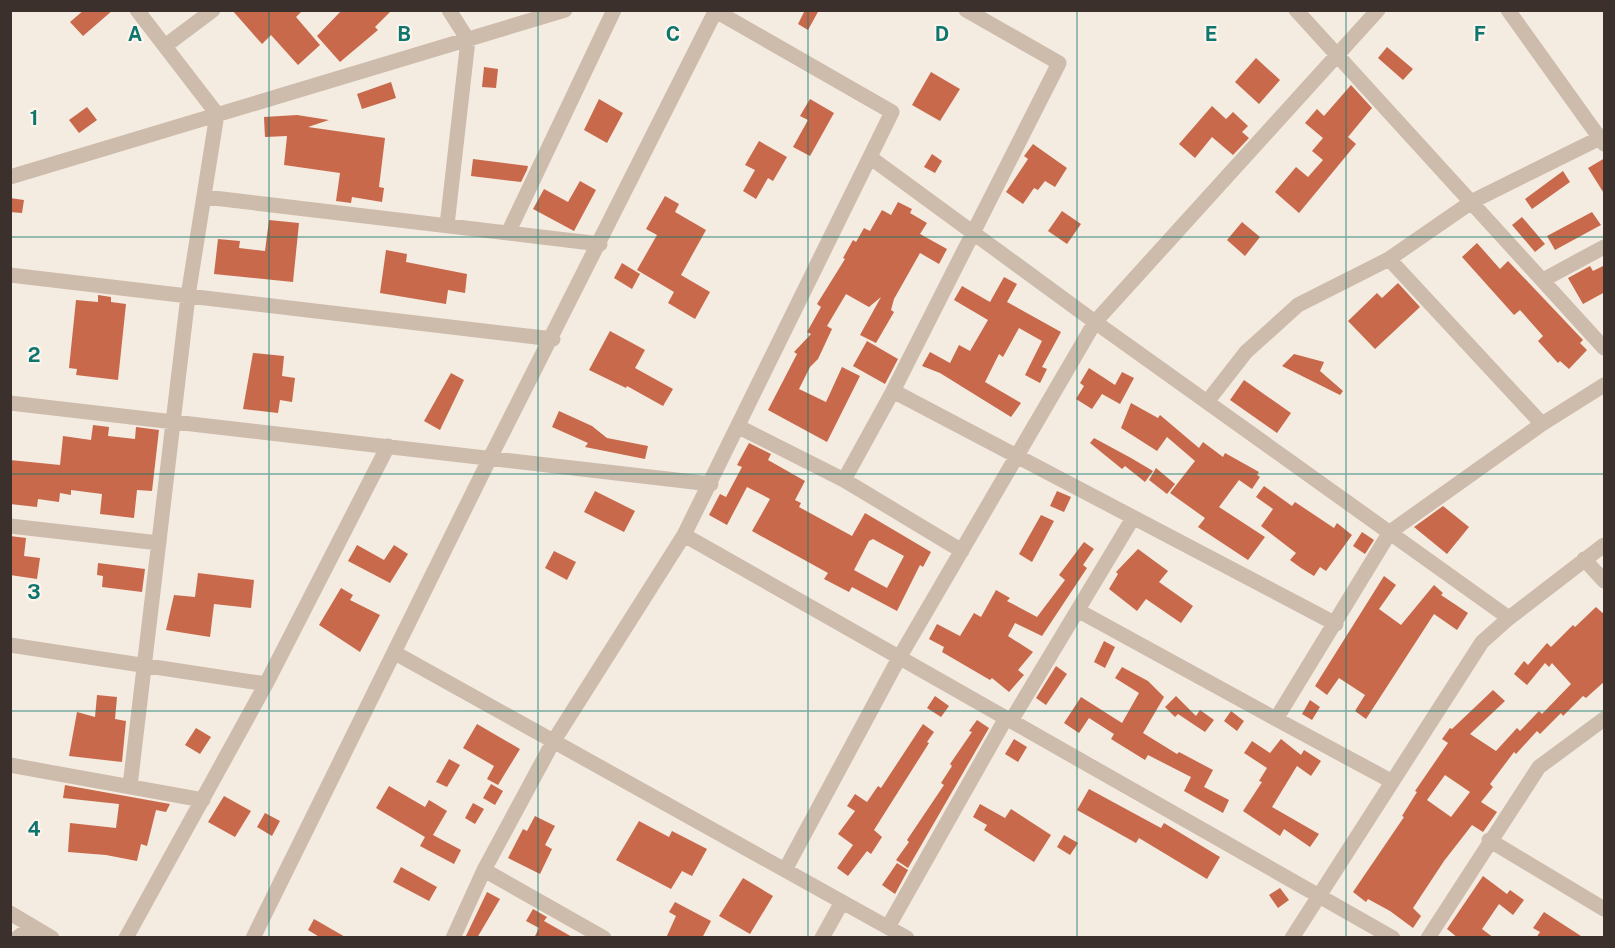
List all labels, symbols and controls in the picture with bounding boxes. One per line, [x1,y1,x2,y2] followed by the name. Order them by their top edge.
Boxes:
[128,22,142,46] text: A
[397,22,411,46] text: B
[666,22,680,46] text: C
[935,22,949,46] text: D
[1205,22,1217,46] text: E
[1474,22,1486,46] text: F
[30,106,38,130] text: 1
[28,343,40,367] text: 2
[27,580,41,604] text: 3
[27,817,41,841] text: 4

